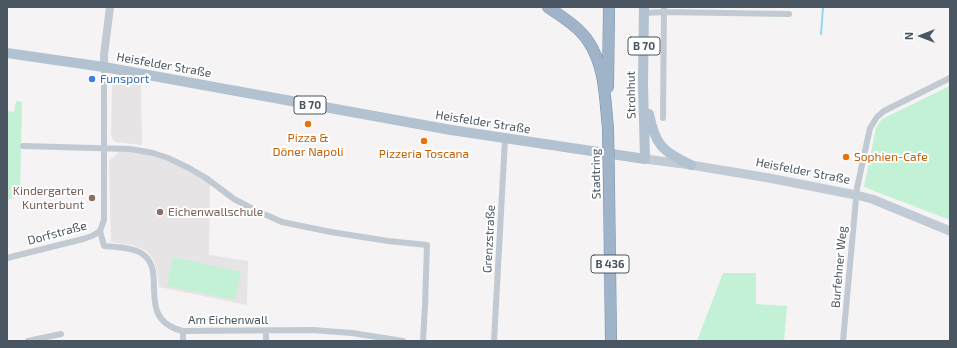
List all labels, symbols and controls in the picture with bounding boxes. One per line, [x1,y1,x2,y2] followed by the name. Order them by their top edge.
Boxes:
[901,16,941,56] north arrow
[902,32,915,40] text: N
[628,37,660,55] road number: B 70
[115,50,213,80] street label: Heisfelder Straße
[623,71,639,119] street label: Strohhut
[100,72,149,86] place label: Funsport
[87,74,97,84] marker: Funsport
[294,96,326,114] road number: B 70
[434,107,532,137] street label: Heisfelder Straße
[303,119,313,129] marker: Pizza & Döner Napoli
[272,131,344,159] place label: Pizza & Döner Napoli
[419,136,429,146] marker: Pizzeria Toscana
[379,147,469,161] place label: Pizzeria Toscana
[588,149,604,199] street label: Stadtring
[854,150,928,164] place label: Sophien-Cafe
[841,152,851,162] marker: Sophien-Cafe
[755,155,851,187] street label: Heisfelder Straße
[13,184,84,212] place label: Kindergarten Kunterbunt
[87,193,97,203] marker: Kindergarten Kunterbunt
[168,205,263,219] place label: Eichenwallschule
[480,205,498,273] street label: Grenzstraße
[155,207,165,217] marker: Eichenwallschule
[26,218,88,248] street label: Dorfstraße
[828,225,850,309] street label: Burfehner Weg
[591,255,629,273] road number: B 436
[188,313,268,327] street label: Am Eichenwall

